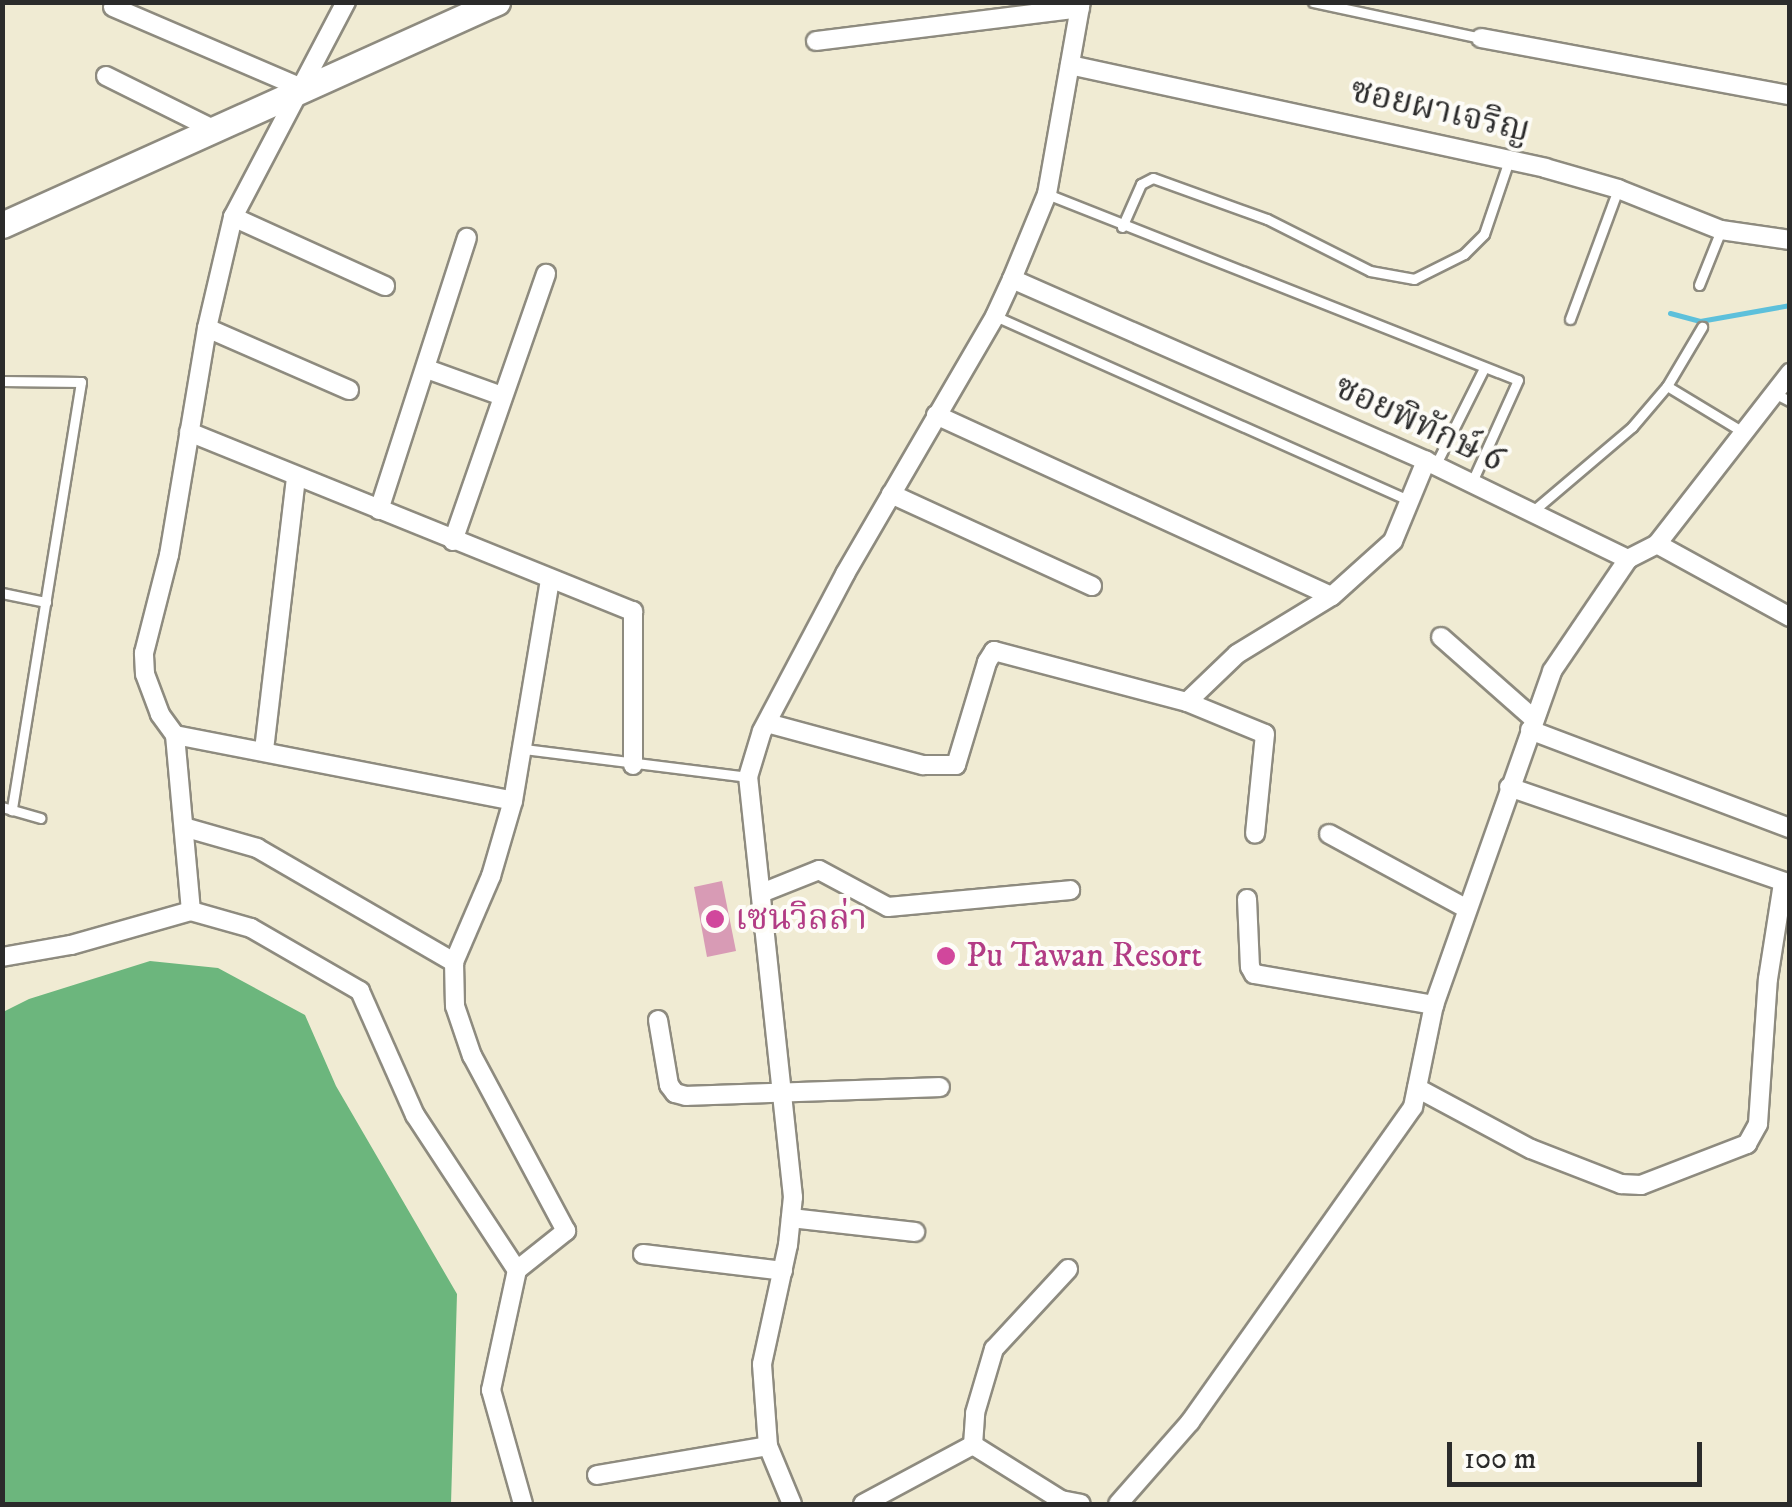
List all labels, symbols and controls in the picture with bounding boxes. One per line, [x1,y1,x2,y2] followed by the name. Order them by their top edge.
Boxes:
[1346,70,1534,152] street label: ซอยผาเจริญ
[1328,367,1510,481] street label: ซอยพิทักษ์ 6
[735,898,867,940] place label: เซนวิลล่า
[704,908,726,930] marker: เซนวิลล่า
[966,935,1202,977] place label: Pu Tawan Resort
[935,945,957,967] marker: Pu Tawan Resort
[1452,1422,1707,1484] scale bar
[1464,1441,1536,1478] text: 100 m

